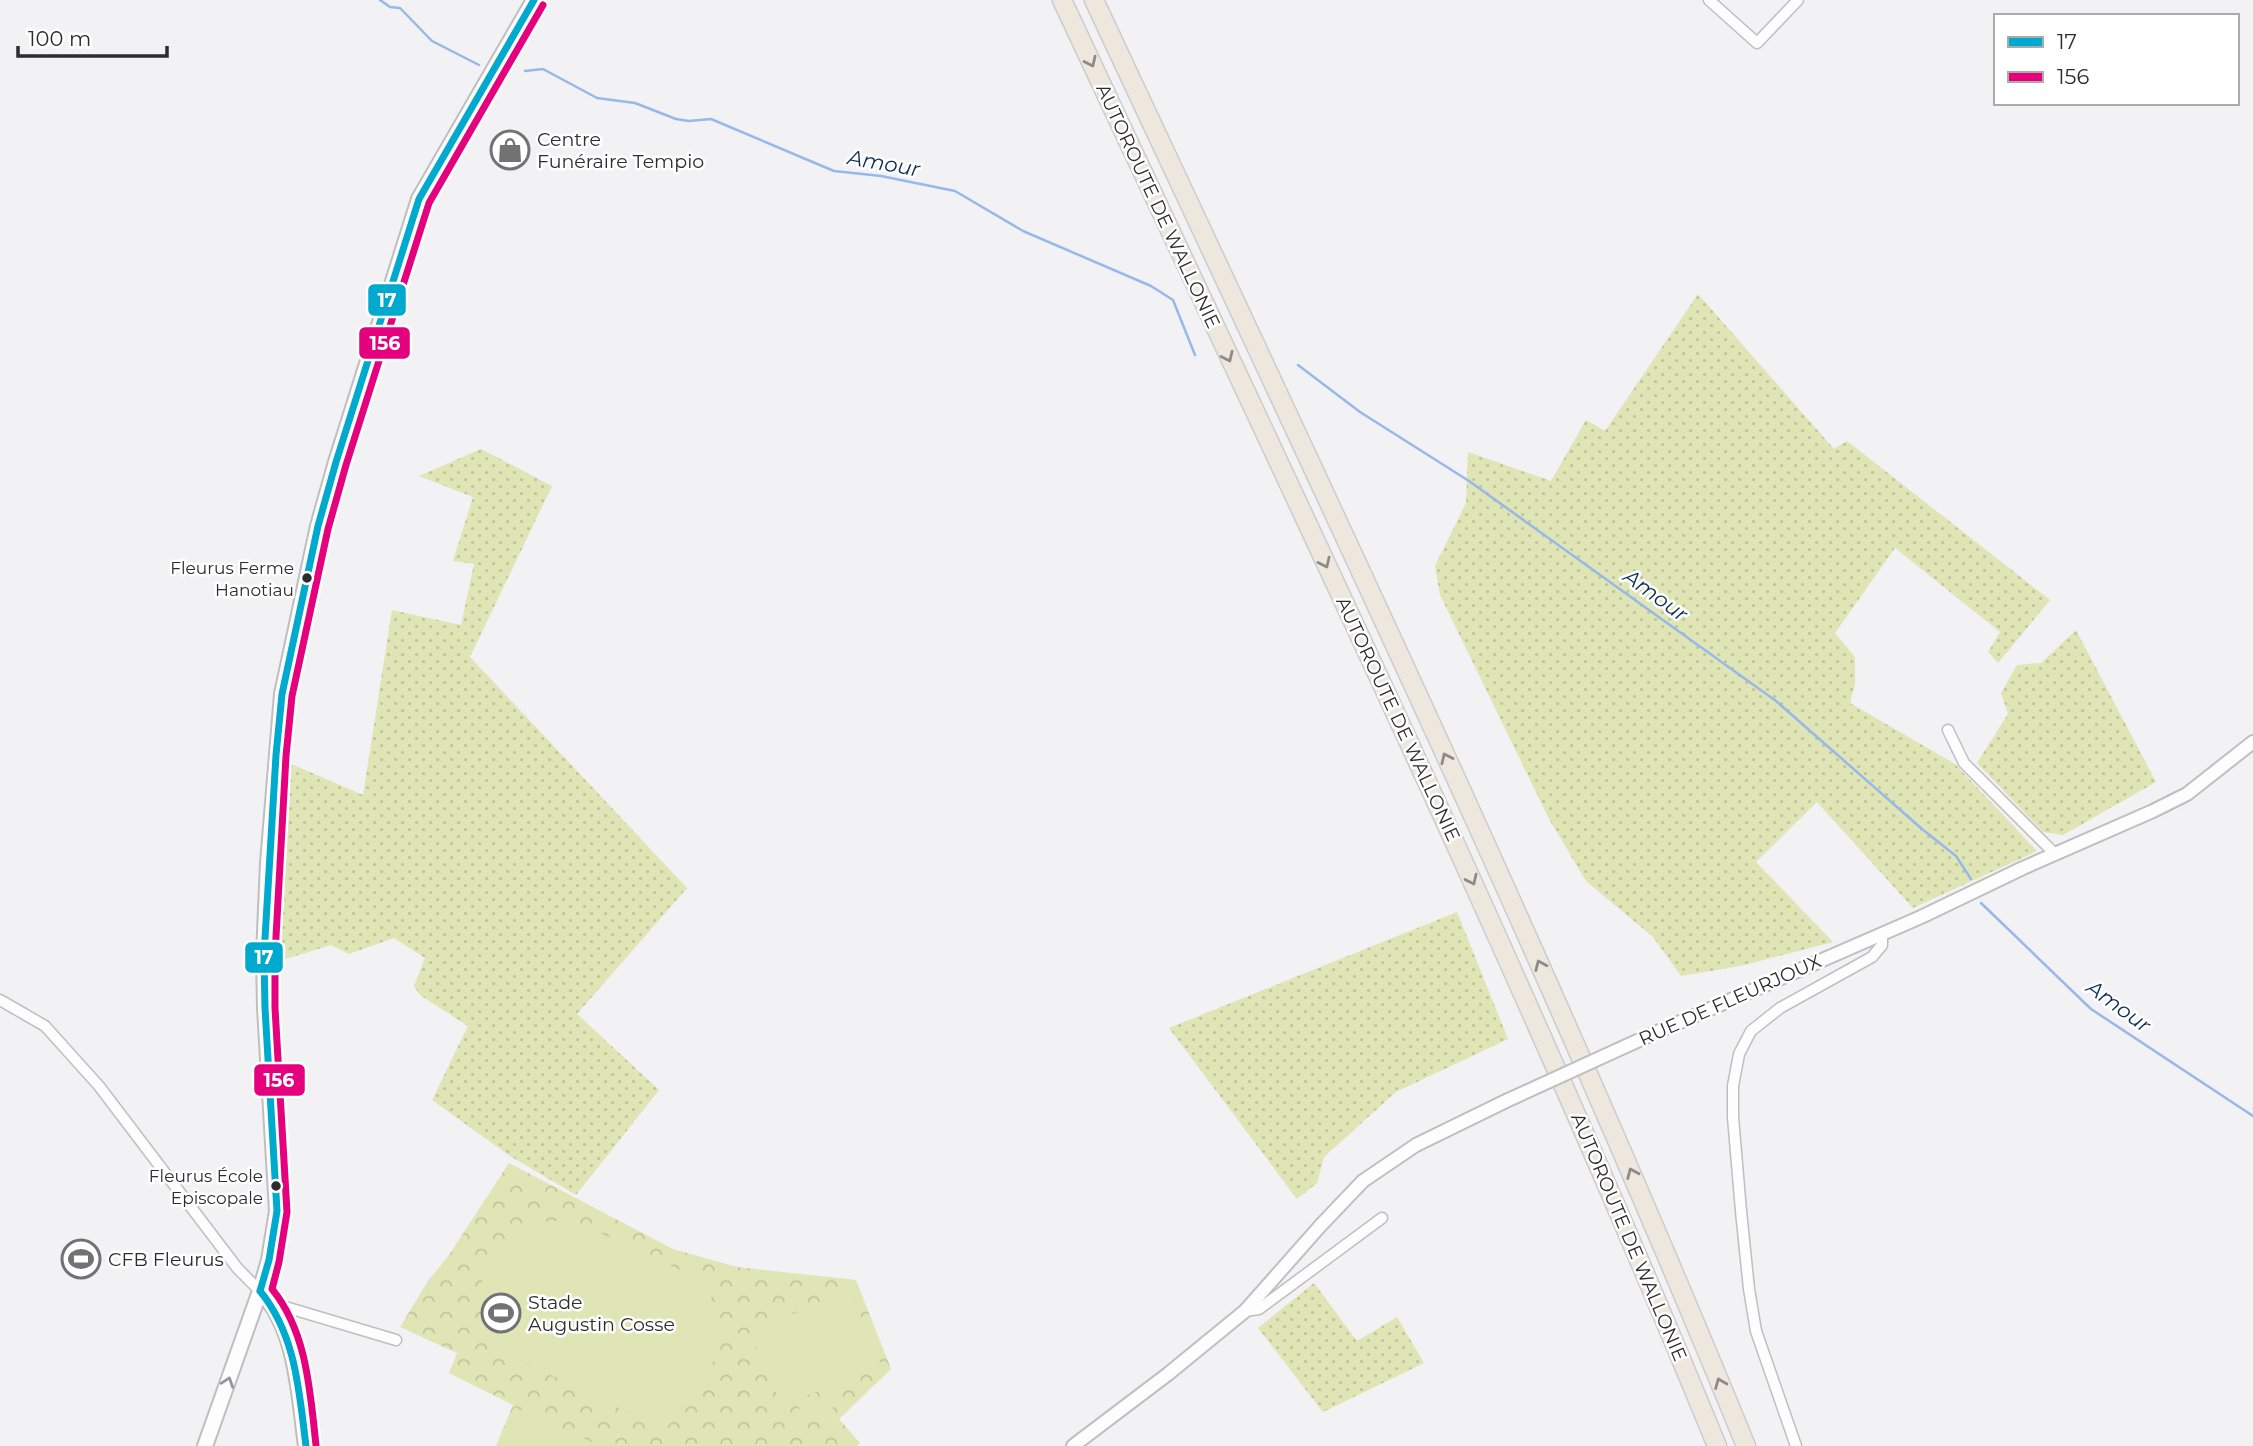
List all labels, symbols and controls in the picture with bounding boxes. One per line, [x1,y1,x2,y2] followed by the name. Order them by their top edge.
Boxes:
[18,14,166,58] scale bar
[1994,14,2239,105] legend
[28,26,91,51] text: 100 m
[2057,29,2077,54] text: 17
[1083,55,1097,67] one-way arrow
[2057,64,2089,89] text: 156
[1091,80,1225,332] street label: AUTOROUTE DE WALLONIE
[537,128,704,173] place label: Centre Funéraire Tempio
[489,129,531,171] shop icon: Centre Funéraire Tempio
[844,144,923,182] water label: Amour
[367,283,407,317] line badge: 17
[377,289,397,312] text: 17
[358,326,411,360] line badge: 156
[370,332,400,355] text: 156
[1220,350,1234,362] one-way arrow
[1316,556,1330,568] one-way arrow
[170,558,294,600] place label: Fleurus Ferme Hanotiau
[1617,562,1693,627] water label: Amour
[300,571,314,585] marker: Fleurus Ferme Hanotiau
[1331,593,1465,845] street label: AUTOROUTE DE WALLONIE
[1441,753,1455,765] one-way arrow
[1464,873,1478,885] one-way arrow
[244,941,284,974] line badge: 17
[254,946,274,969] text: 17
[1635,949,1825,1051] street label: RUE DE FLEURJOUX
[1534,960,1548,972] one-way arrow
[2080,973,2156,1038] water label: Amour
[253,1063,306,1097] line badge: 156
[264,1069,294,1092] text: 156
[1566,1110,1692,1364] street label: AUTOROUTE DE WALLONIE
[149,1166,263,1208] place label: Fleurus École Episcopale
[1626,1168,1640,1180] one-way arrow
[269,1179,283,1193] marker: Fleurus École Episcopale
[60,1238,102,1280] sports icon: CFB Fleurus
[108,1248,224,1271] place label: CFB Fleurus
[528,1291,675,1336] place label: Stade Augustin Cosse
[480,1292,522,1334] sports icon: Stade Augustin Cosse
[220,1376,234,1388] one-way arrow
[1715,1378,1729,1390] one-way arrow

